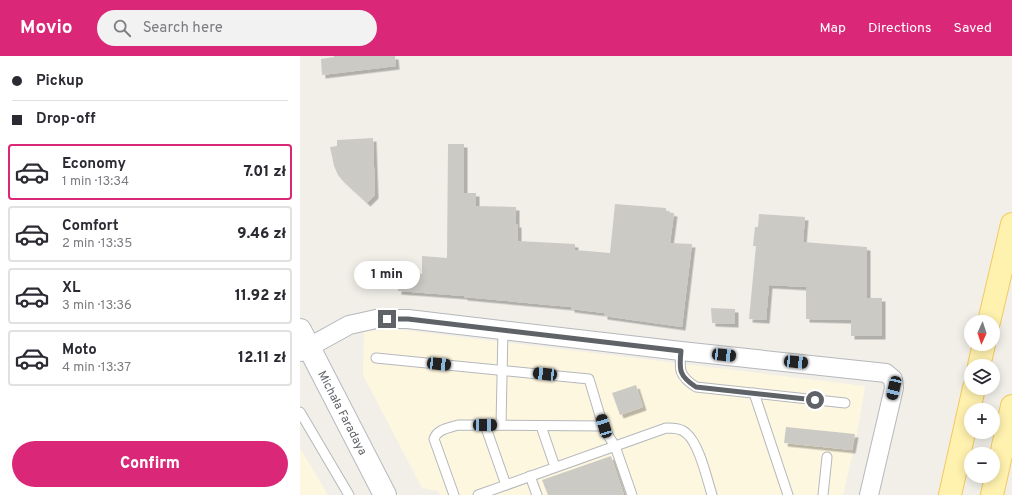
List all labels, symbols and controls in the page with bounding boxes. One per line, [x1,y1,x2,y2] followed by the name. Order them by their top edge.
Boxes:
[97,10,377,46] search box
[20,16,73,40] text: Movio
[111,17,133,39] icon: search
[143,19,223,38] text: Search here
[820,20,846,37] text: Map
[868,20,932,37] text: Directions
[954,20,992,37] text: Saved
[36,72,84,91] text: Pickup
[36,110,96,129] text: Drop-off
[14,154,50,190] icon: car
[62,155,126,174] text: Economy
[243,163,286,182] text: 7.01 zł
[62,174,129,190] text: 1 min · 13:34
[14,216,50,252] icon: car
[62,217,119,236] text: Comfort
[237,225,286,244] text: 9.46 zł
[62,236,132,252] text: 2 min · 13:35
[354,261,420,289] callout: 1 min
[371,267,403,283] text: 1 min
[14,278,50,314] icon: car
[62,279,80,298] text: XL
[235,287,286,306] text: 11.92 zł
[62,298,132,314] text: 3 min · 13:36
[378,310,396,328] route end
[964,315,1000,351] north arrow
[964,315,1000,483] map controls
[14,340,50,376] icon: car
[62,341,97,360] text: Moto
[711,348,737,362] car
[238,349,286,368] text: 12.11 zł
[783,355,809,369] car
[426,357,452,371] car
[964,359,1000,395] button: layers
[62,360,131,376] text: 4 min · 13:37
[532,367,558,381] car
[313,368,370,458] street label: Michała Faradaya
[885,375,903,401] car
[806,391,824,409] route start
[964,403,1000,439] button: +
[595,413,613,439] car
[473,419,497,431] car
[12,441,288,487] button: Confirm
[964,447,1000,483] button: −

